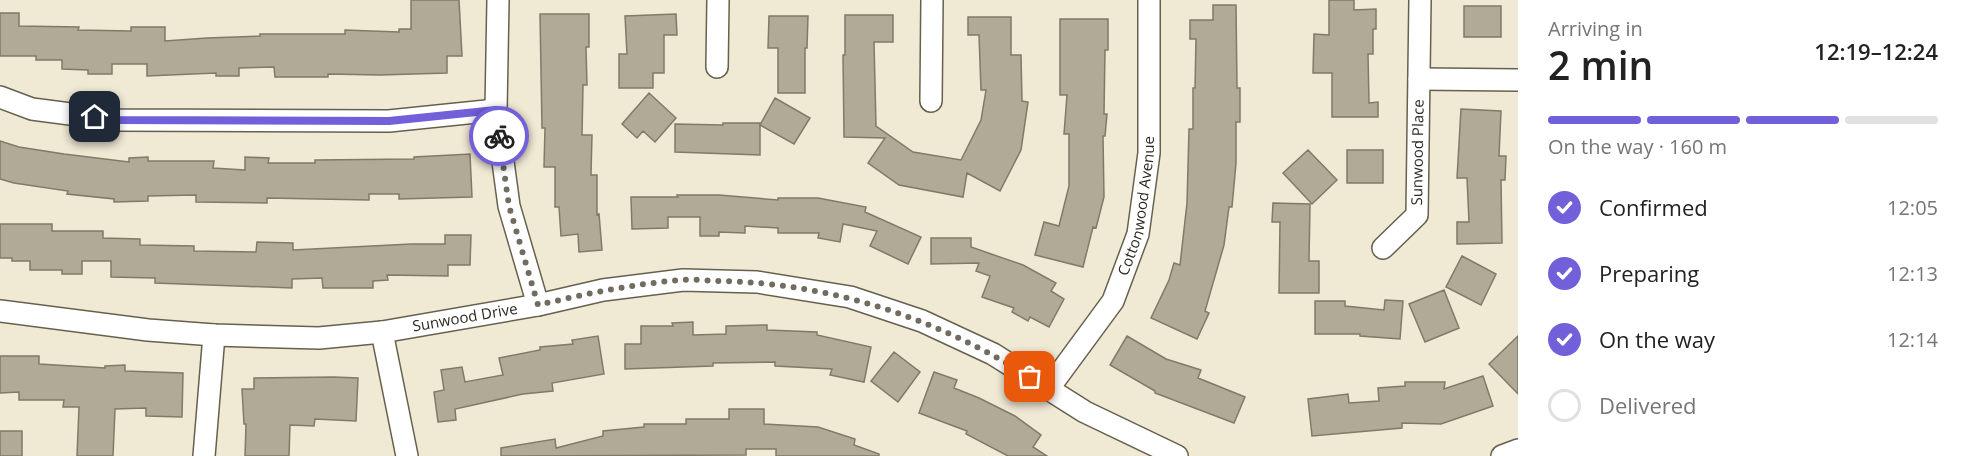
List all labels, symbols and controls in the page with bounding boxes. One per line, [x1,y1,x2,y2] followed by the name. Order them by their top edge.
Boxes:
[1548,15,1643,42] text: Arriving in
[1814,36,1938,66] text: 12:19–12:24
[1548,38,1653,91] text: 2 min
[69,91,120,142] pin
[1406,99,1428,206] street label: Sunwood Place
[78,100,111,133] icon: home
[469,106,529,166] courier
[483,120,516,153] icon: bike
[1548,133,1727,160] text: On the way · 160 m
[1112,136,1158,278] street label: Cottonwood Avenue
[1548,191,1581,224] icon: check
[1599,192,1708,222] text: Confirmed
[1887,194,1938,221] text: 12:05
[1548,257,1581,290] icon: check
[1599,258,1699,288] text: Preparing
[1887,260,1938,287] text: 12:13
[411,298,519,336] street label: Sunwood Drive
[1548,323,1581,356] icon: check
[1599,324,1715,354] text: On the way
[1887,326,1938,353] text: 12:14
[1004,351,1055,402] pin
[1013,360,1046,393] icon: bag
[1599,390,1697,420] text: Delivered

